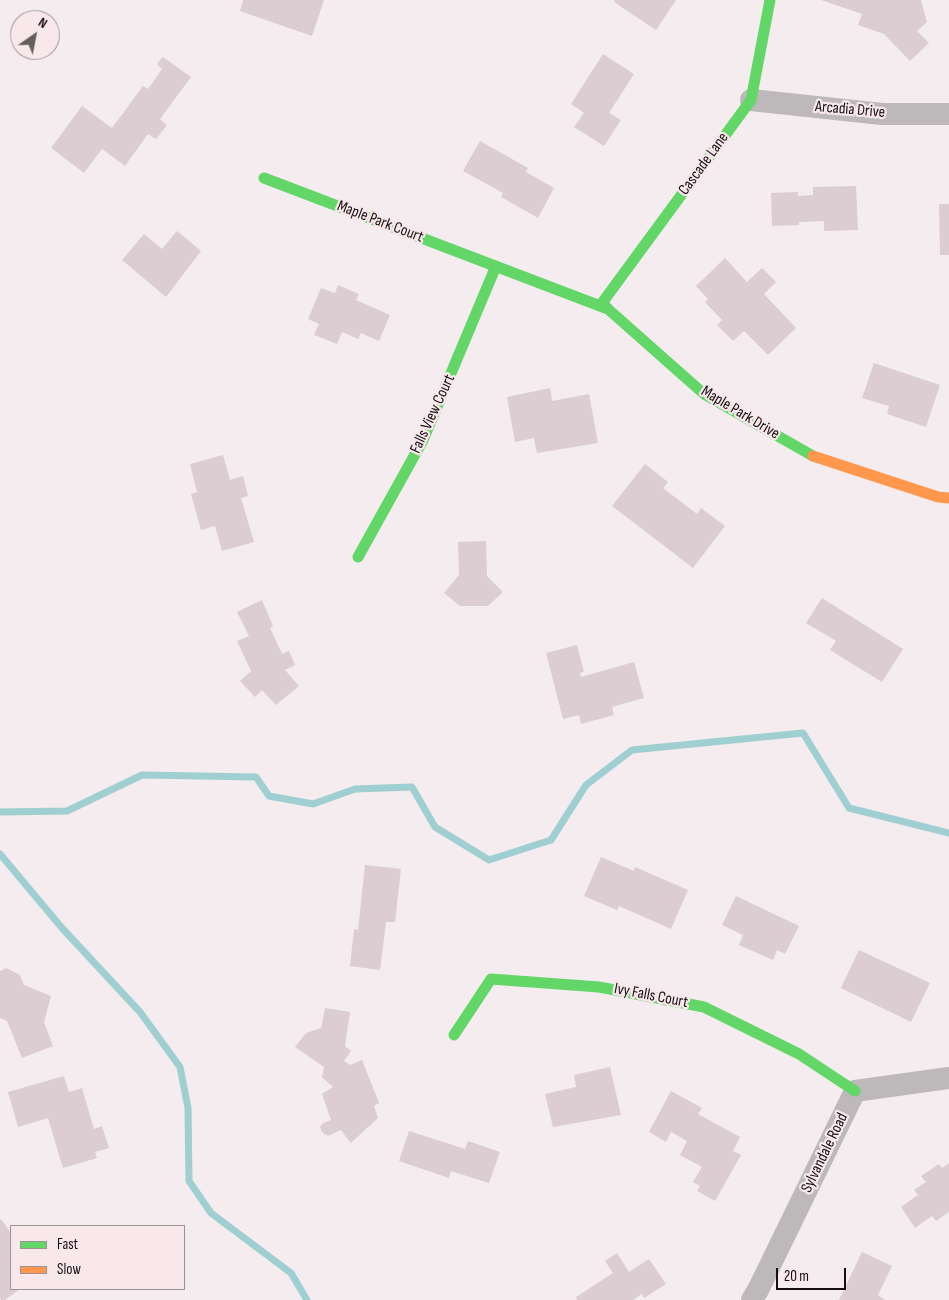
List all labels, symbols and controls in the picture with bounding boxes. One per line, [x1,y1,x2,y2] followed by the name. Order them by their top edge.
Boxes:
[10,10,60,60] north arrow
[35,14,51,32] text: N
[814,97,886,123] street label: Arcadia Drive
[675,129,733,199] street label: Cascade Lane
[334,197,426,247] street label: Maple Park Court
[406,371,460,457] street label: Falls View Court
[697,382,783,444] street label: Maple Park Drive
[612,979,690,1013] street label: Ivy Falls Court
[797,1110,853,1196] street label: Sylvandale Road
[10,1225,185,1290] legend
[57,1235,78,1254] text: Fast
[779,1258,849,1290] scale bar
[57,1260,81,1279] text: Slow
[784,1267,809,1286] text: 20 m

